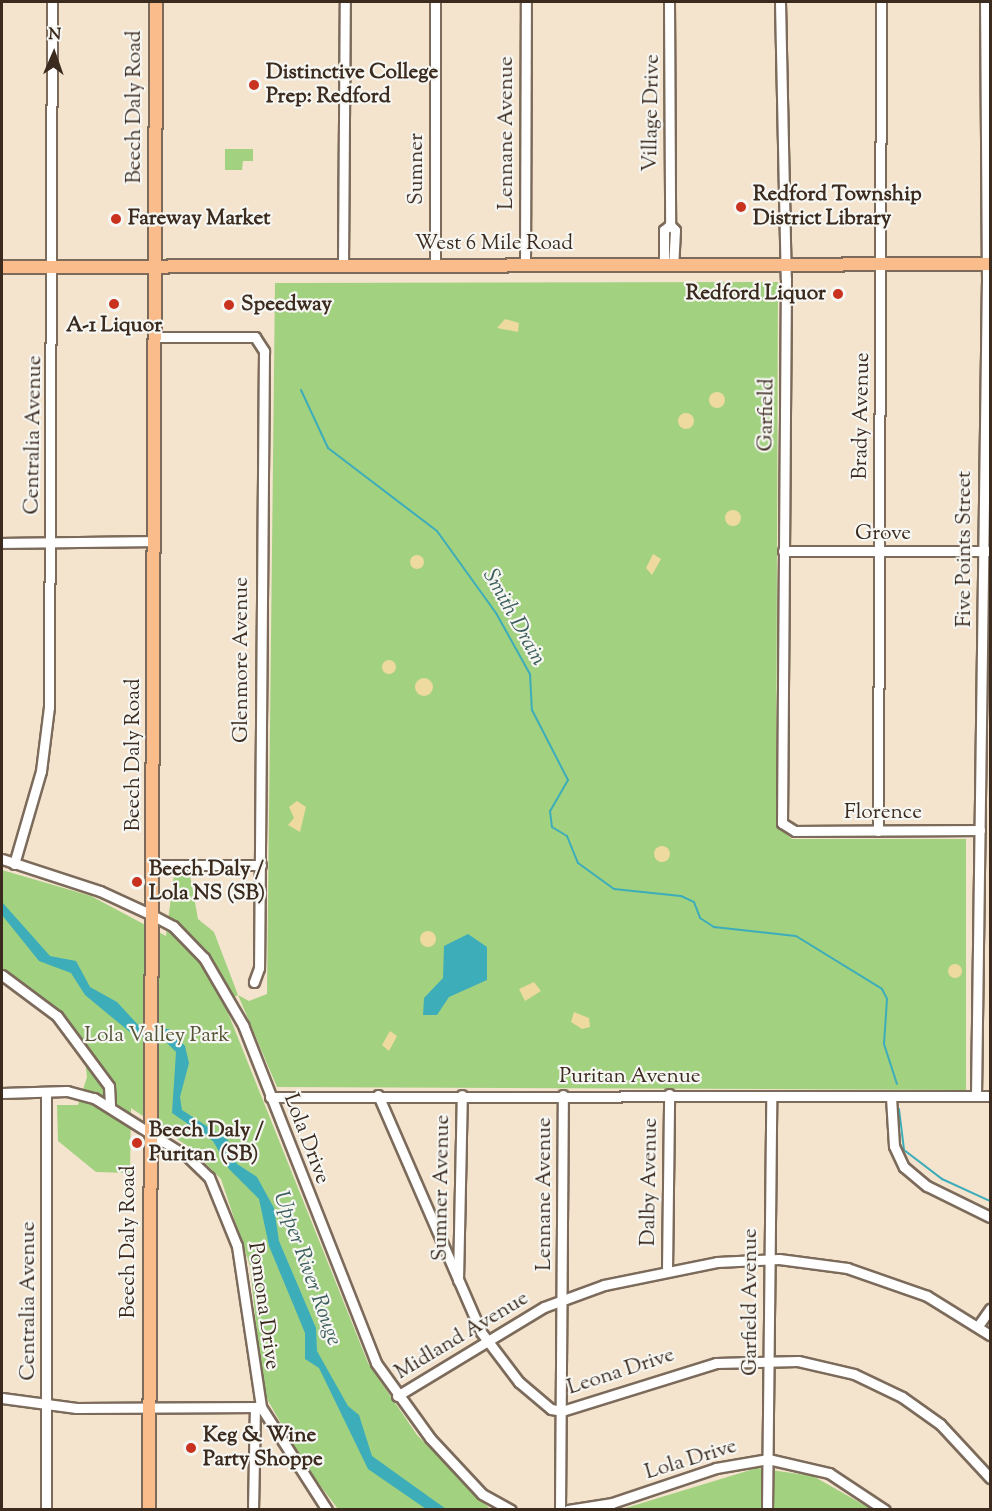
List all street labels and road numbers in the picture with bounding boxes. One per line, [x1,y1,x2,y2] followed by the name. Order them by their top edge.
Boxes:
[122,30,148,184] street label: Beech Daly Road
[638,54,666,172] street label: Village Drive
[494,56,520,210] street label: Lennane Avenue
[404,133,430,205] street label: Sumner
[415,231,573,257] street label: West 6 Mile Road
[848,352,876,480] street label: Brady Avenue
[20,355,48,515] street label: Centralia Avenue
[754,378,780,452] street label: Garfield
[952,471,978,627] street label: Five Points Street
[855,521,911,547] street label: Grove
[229,577,255,743] street label: Glenmore Avenue
[121,678,147,832] street label: Beech Daly Road
[844,800,922,826] street label: Florence
[559,1064,701,1090] street label: Puritan Avenue
[277,1090,335,1188] street label: Lola Drive
[428,1115,456,1261] street label: Sumner Avenue
[532,1117,558,1271] street label: Lennane Avenue
[636,1118,664,1246] street label: Dalby Avenue
[116,1165,142,1319] street label: Beech Daly Road
[16,1221,42,1381] street label: Centralia Avenue
[738,1228,764,1376] street label: Garfield Avenue
[242,1241,284,1371] street label: Pomona Drive
[391,1286,533,1386] street label: Midland Avenue
[564,1343,678,1401] street label: Leona Drive
[642,1434,740,1486] street label: Lola Drive

